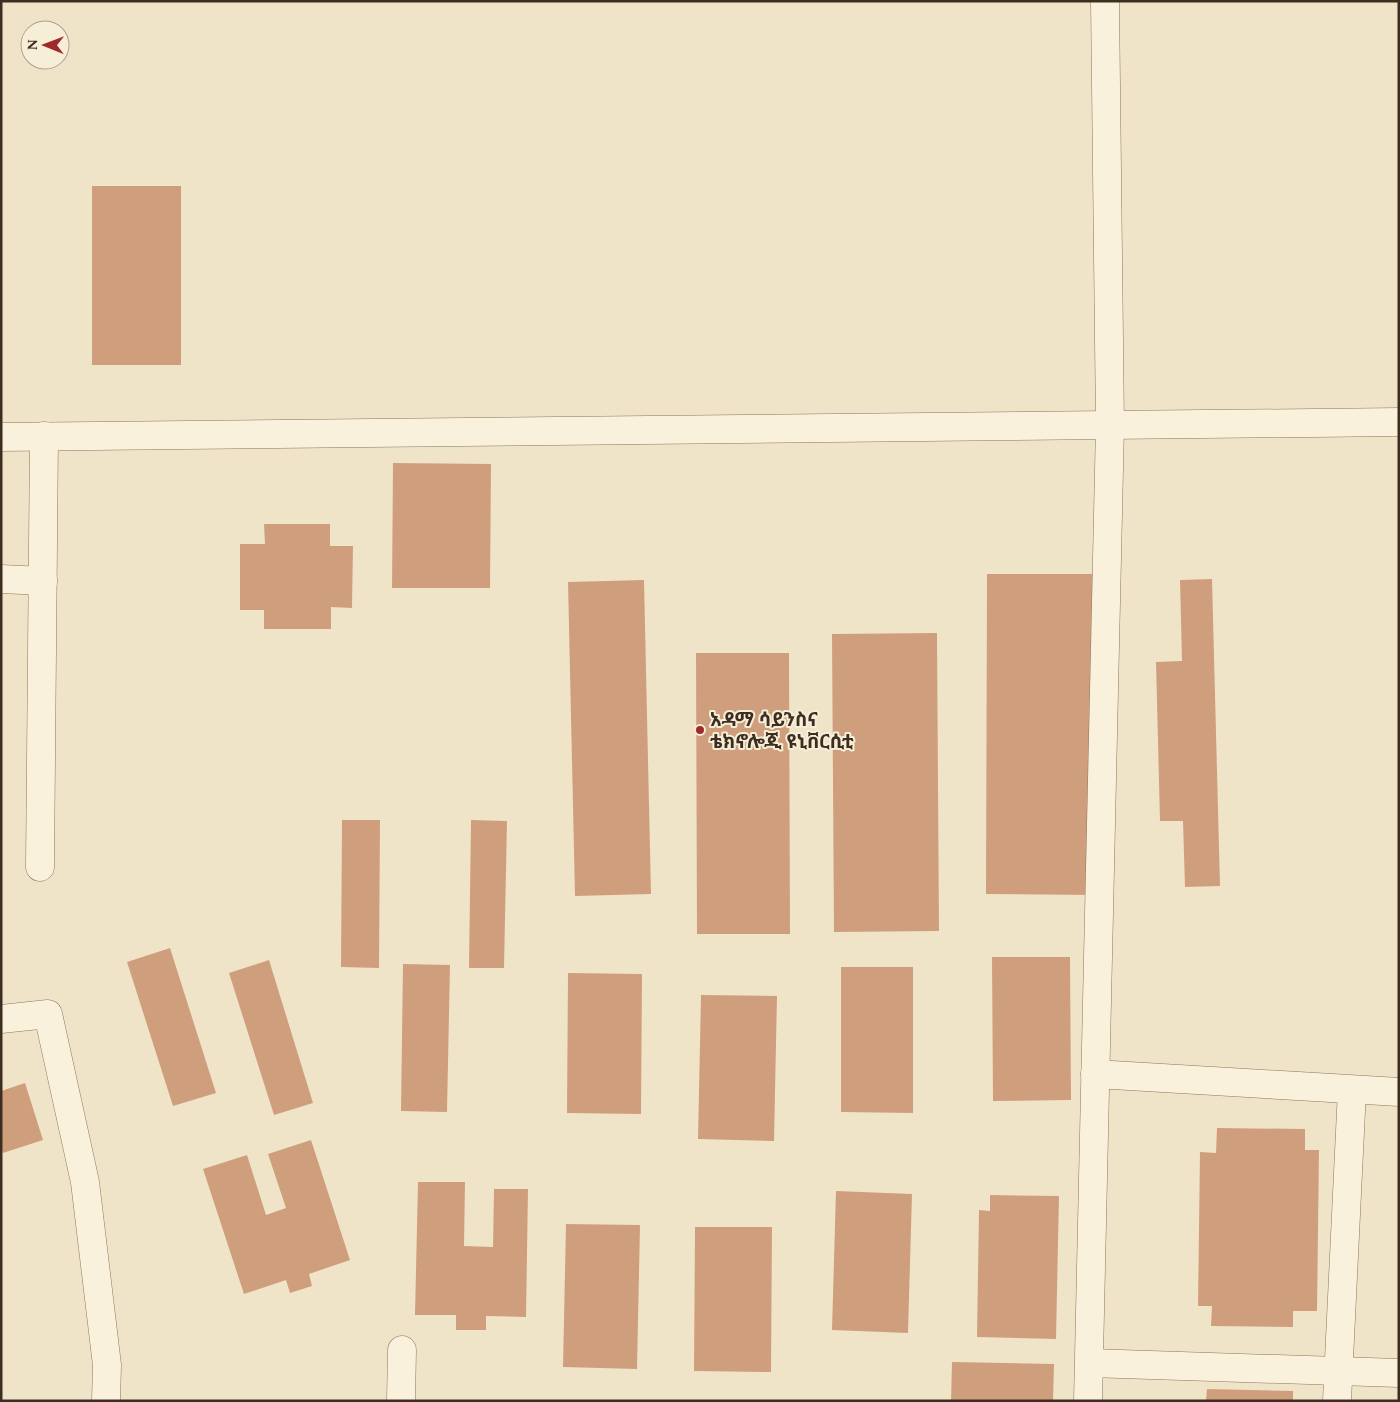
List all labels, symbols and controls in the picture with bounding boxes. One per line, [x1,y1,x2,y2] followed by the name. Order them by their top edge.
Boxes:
[20,20,70,70] north arrow
[22,39,43,51] text: N
[710,706,854,757] place label: አዳማ ሳይንስና ቴክኖሎጂ ዩኒቨርሲቲ
[694,724,706,736] marker: አዳማ ሳይንስና ቴክኖሎጂ ዩኒቨርሲቲ

